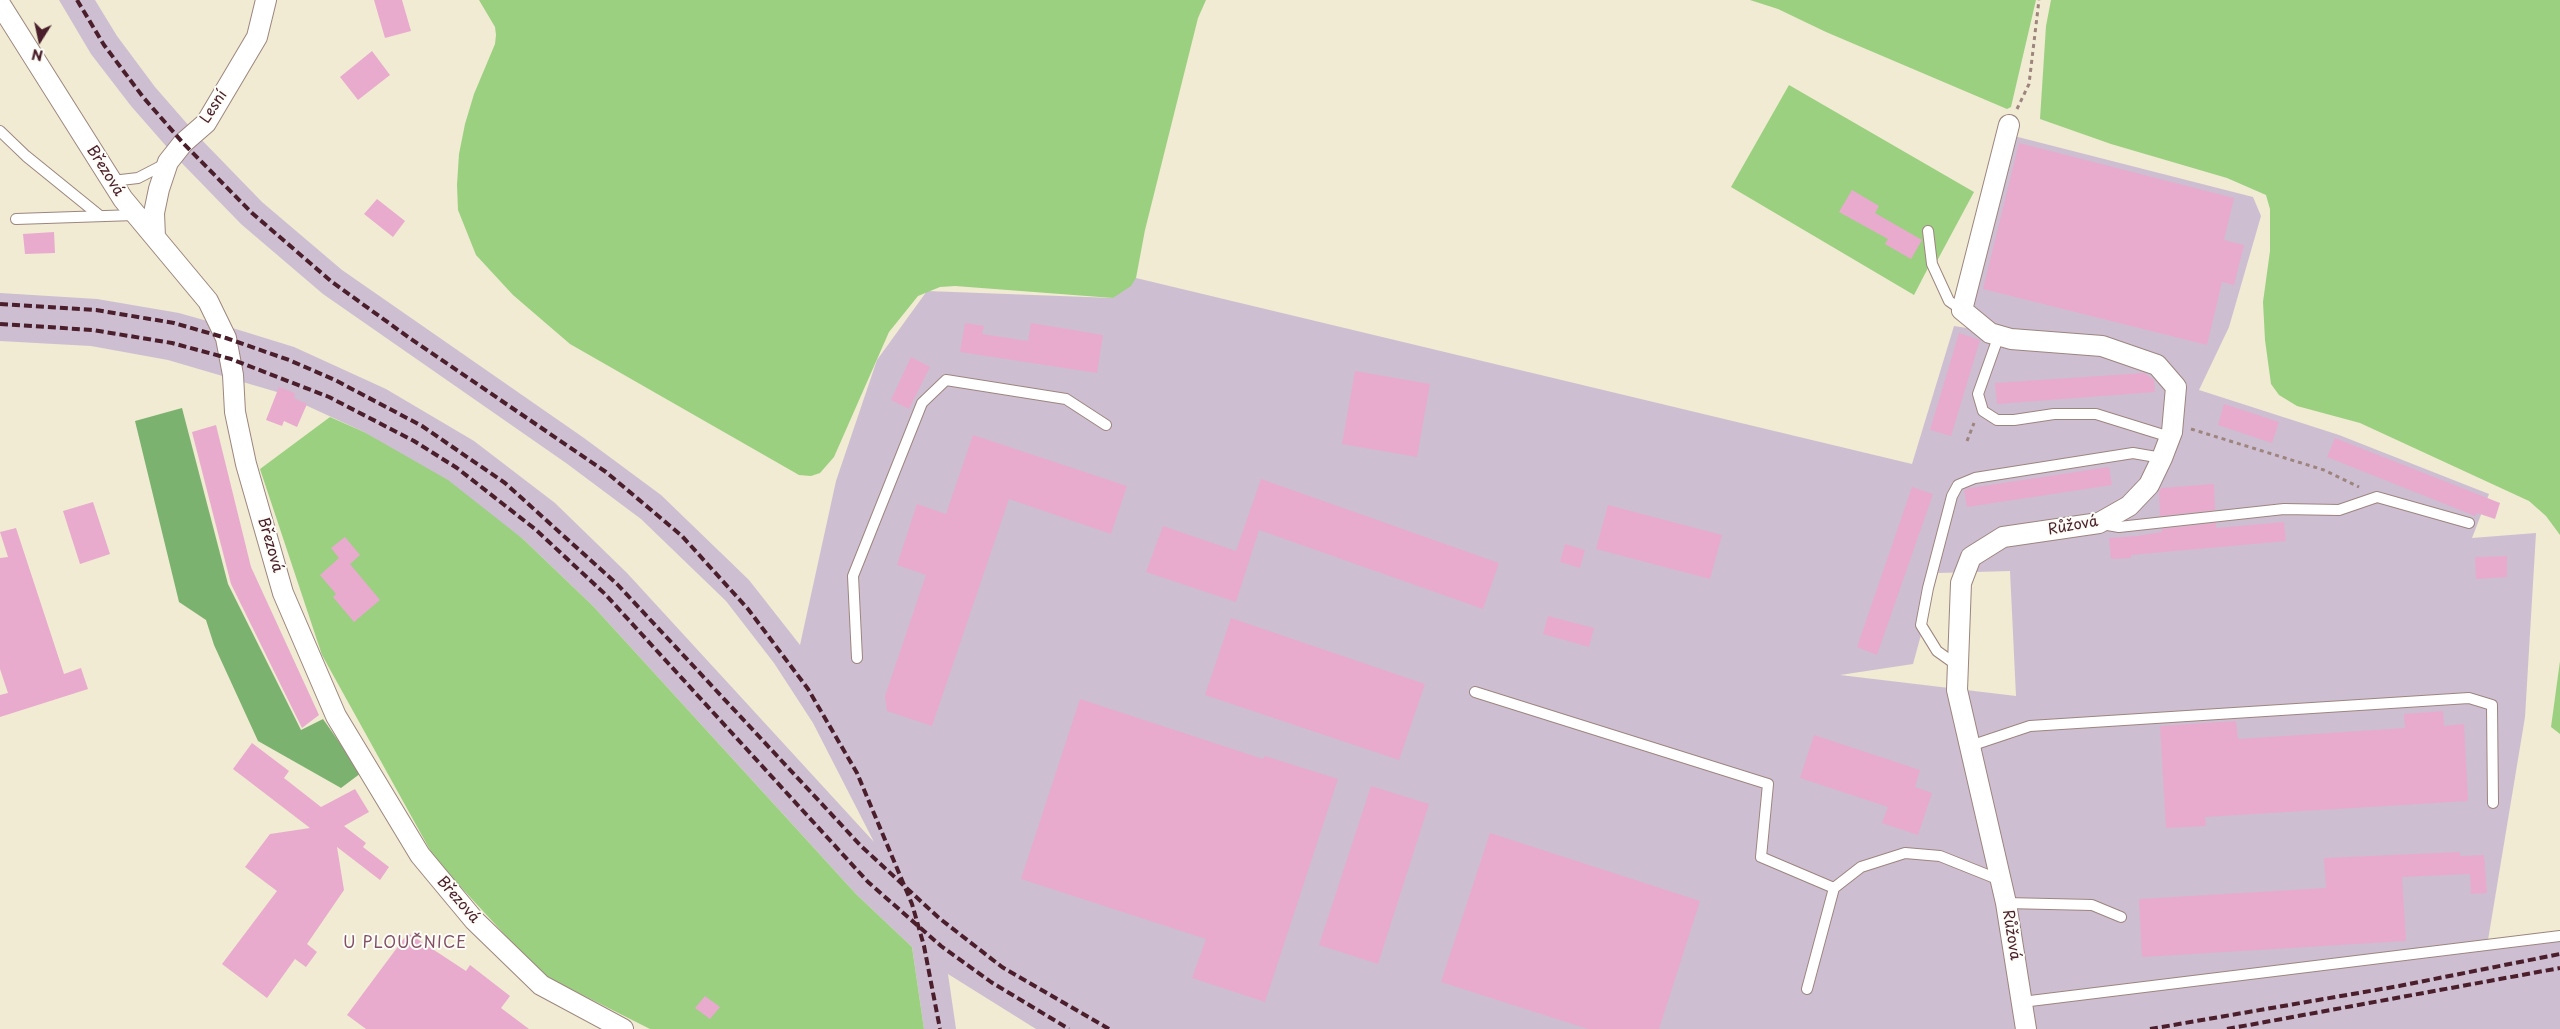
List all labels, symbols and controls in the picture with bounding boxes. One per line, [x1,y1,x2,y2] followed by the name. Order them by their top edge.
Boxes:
[15,15,65,65] north arrow
[30,44,45,67] text: N
[197,87,231,127] street label: Lesní
[82,142,128,200] street label: Březová
[2046,513,2100,539] street label: Růžová
[254,515,286,575] street label: Březová
[433,873,483,927] street label: Březová
[1998,909,2024,961] street label: Růžová
[342,934,468,954] district label: U PLOUČNICE

